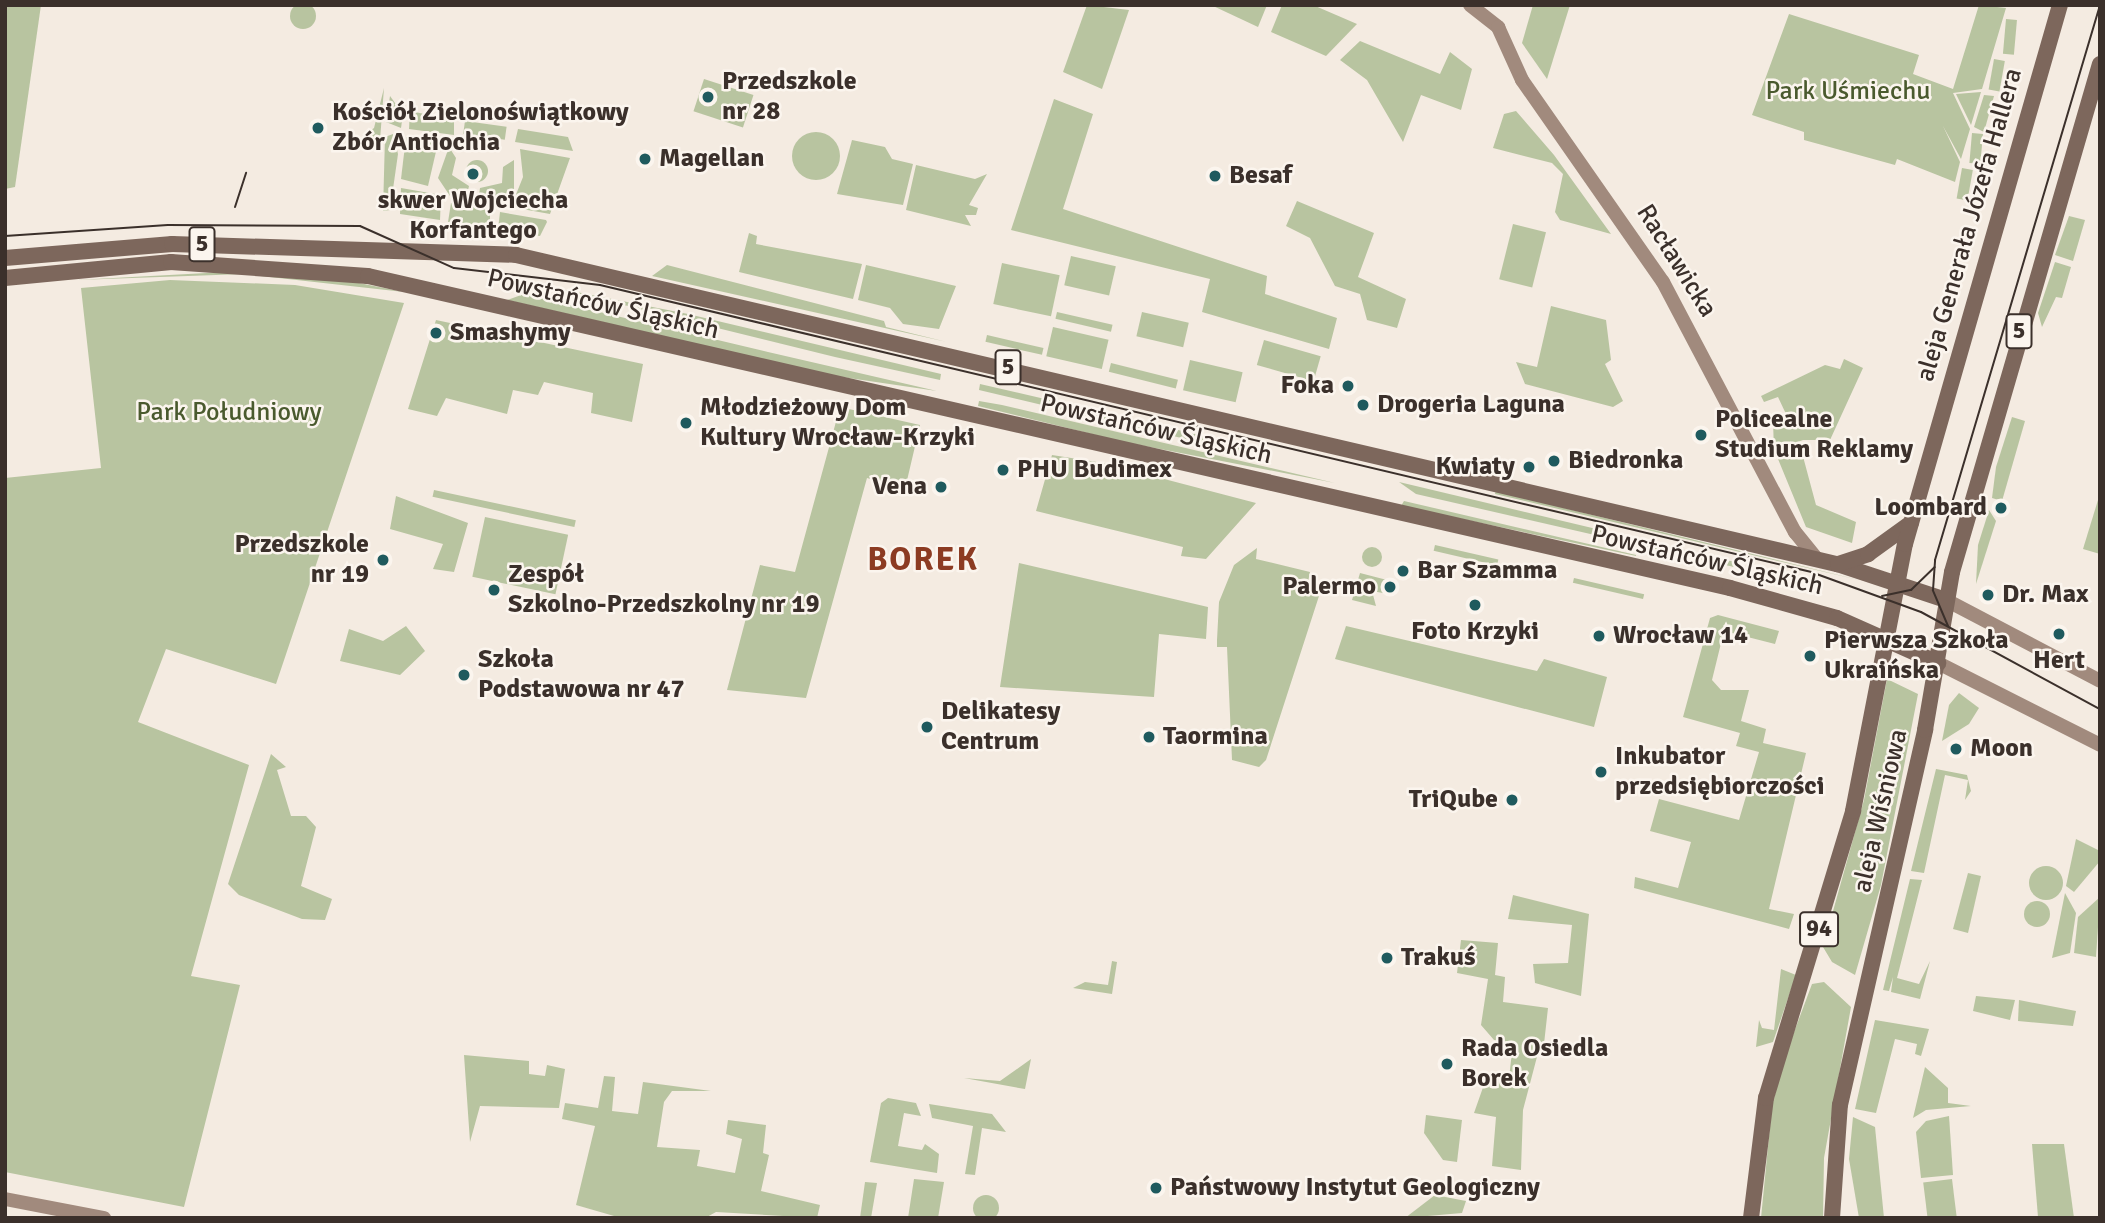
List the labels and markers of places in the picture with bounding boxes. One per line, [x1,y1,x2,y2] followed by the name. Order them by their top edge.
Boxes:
[722,66,857,128] place label: Przedszkole nr 28
[700,89,716,105] marker: Przedszkole nr 28
[332,97,629,158] place label: Kościół Zielonoświątkowy Zbór Antiochia
[310,120,326,136] marker: Kościół Zielonoświątkowy Zbór Antiochia
[659,143,764,175] place label: Magellan
[637,151,653,167] marker: Magellan
[1229,160,1292,192] place label: Besaf
[465,166,481,182] marker: skwer Wojciecha Korfantego
[1207,168,1223,184] marker: Besaf
[378,185,568,246] place label: skwer Wojciecha Korfantego
[450,317,571,349] place label: Smashymy
[428,325,444,341] marker: Smashymy
[1280,370,1334,402] place label: Foka
[1340,378,1356,394] marker: Foka
[1377,389,1565,421] place label: Drogeria Laguna
[700,392,975,453] place label: Młodzieżowy Dom Kultury Wrocław-Krzyki
[1355,397,1371,413] marker: Drogeria Laguna
[1715,404,1913,466] place label: Policealne Studium Reklamy
[678,415,694,431] marker: Młodzieżowy Dom Kultury Wrocław-Krzyki
[1693,427,1709,443] marker: Policealne Studium Reklamy
[1568,445,1683,477] place label: Biedronka
[1436,451,1515,483] place label: Kwiaty
[1546,453,1562,469] marker: Biedronka
[1017,454,1172,486] place label: PHU Budimex
[1521,459,1537,475] marker: Kwiaty
[995,462,1011,478] marker: PHU Budimex
[872,471,927,503] place label: Vena
[933,479,949,495] marker: Vena
[1874,492,1987,524] place label: Loombard
[1993,500,2009,516] marker: Loombard
[234,529,369,590] place label: Przedszkole nr 19
[375,552,391,568] marker: Przedszkole nr 19
[1417,555,1557,587] place label: Bar Szamma
[508,559,819,620] place label: Zespół Szkolno-Przedszkolny nr 19
[1395,563,1411,579] marker: Bar Szamma
[1282,571,1376,603] place label: Palermo
[1382,579,1398,595] marker: Palermo
[2002,579,2089,611] place label: Dr. Max
[486,582,502,598] marker: Zespół Szkolno-Przedszkolny nr 19
[1980,587,1996,603] marker: Dr. Max
[1467,597,1483,613] marker: Foto Krzyki
[1411,616,1539,648] place label: Foto Krzyki
[1613,620,1748,652] place label: Wrocław 14
[1824,625,2009,686] place label: Pierwsza Szkoła Ukraińska
[2051,626,2067,642] marker: Hert
[1591,628,1607,644] marker: Wrocław 14
[478,644,685,706] place label: Szkoła Podstawowa nr 47
[2033,645,2085,677] place label: Hert
[1802,648,1818,664] marker: Pierwsza Szkoła Ukraińska
[456,667,472,683] marker: Szkoła Podstawowa nr 47
[941,696,1060,758] place label: Delikatesy Centrum
[919,719,935,735] marker: Delikatesy Centrum
[1163,721,1268,753] place label: Taormina
[1141,729,1157,745] marker: Taormina
[1970,733,2033,765] place label: Moon
[1615,741,1825,802] place label: Inkubator przedsiębiorczości
[1948,741,1964,757] marker: Moon
[1593,764,1609,780] marker: Inkubator przedsiębiorczości
[1409,784,1498,816] place label: TriQube
[1504,792,1520,808] marker: TriQube
[1401,942,1475,974] place label: Trakuś
[1379,950,1395,966] marker: Trakuś
[1461,1033,1608,1094] place label: Rada Osiedla Borek
[1439,1056,1455,1072] marker: Rada Osiedla Borek
[1170,1172,1540,1204] place label: Państwowy Instytut Geologiczny
[1148,1180,1164,1196] marker: Państwowy Instytut Geologiczny

